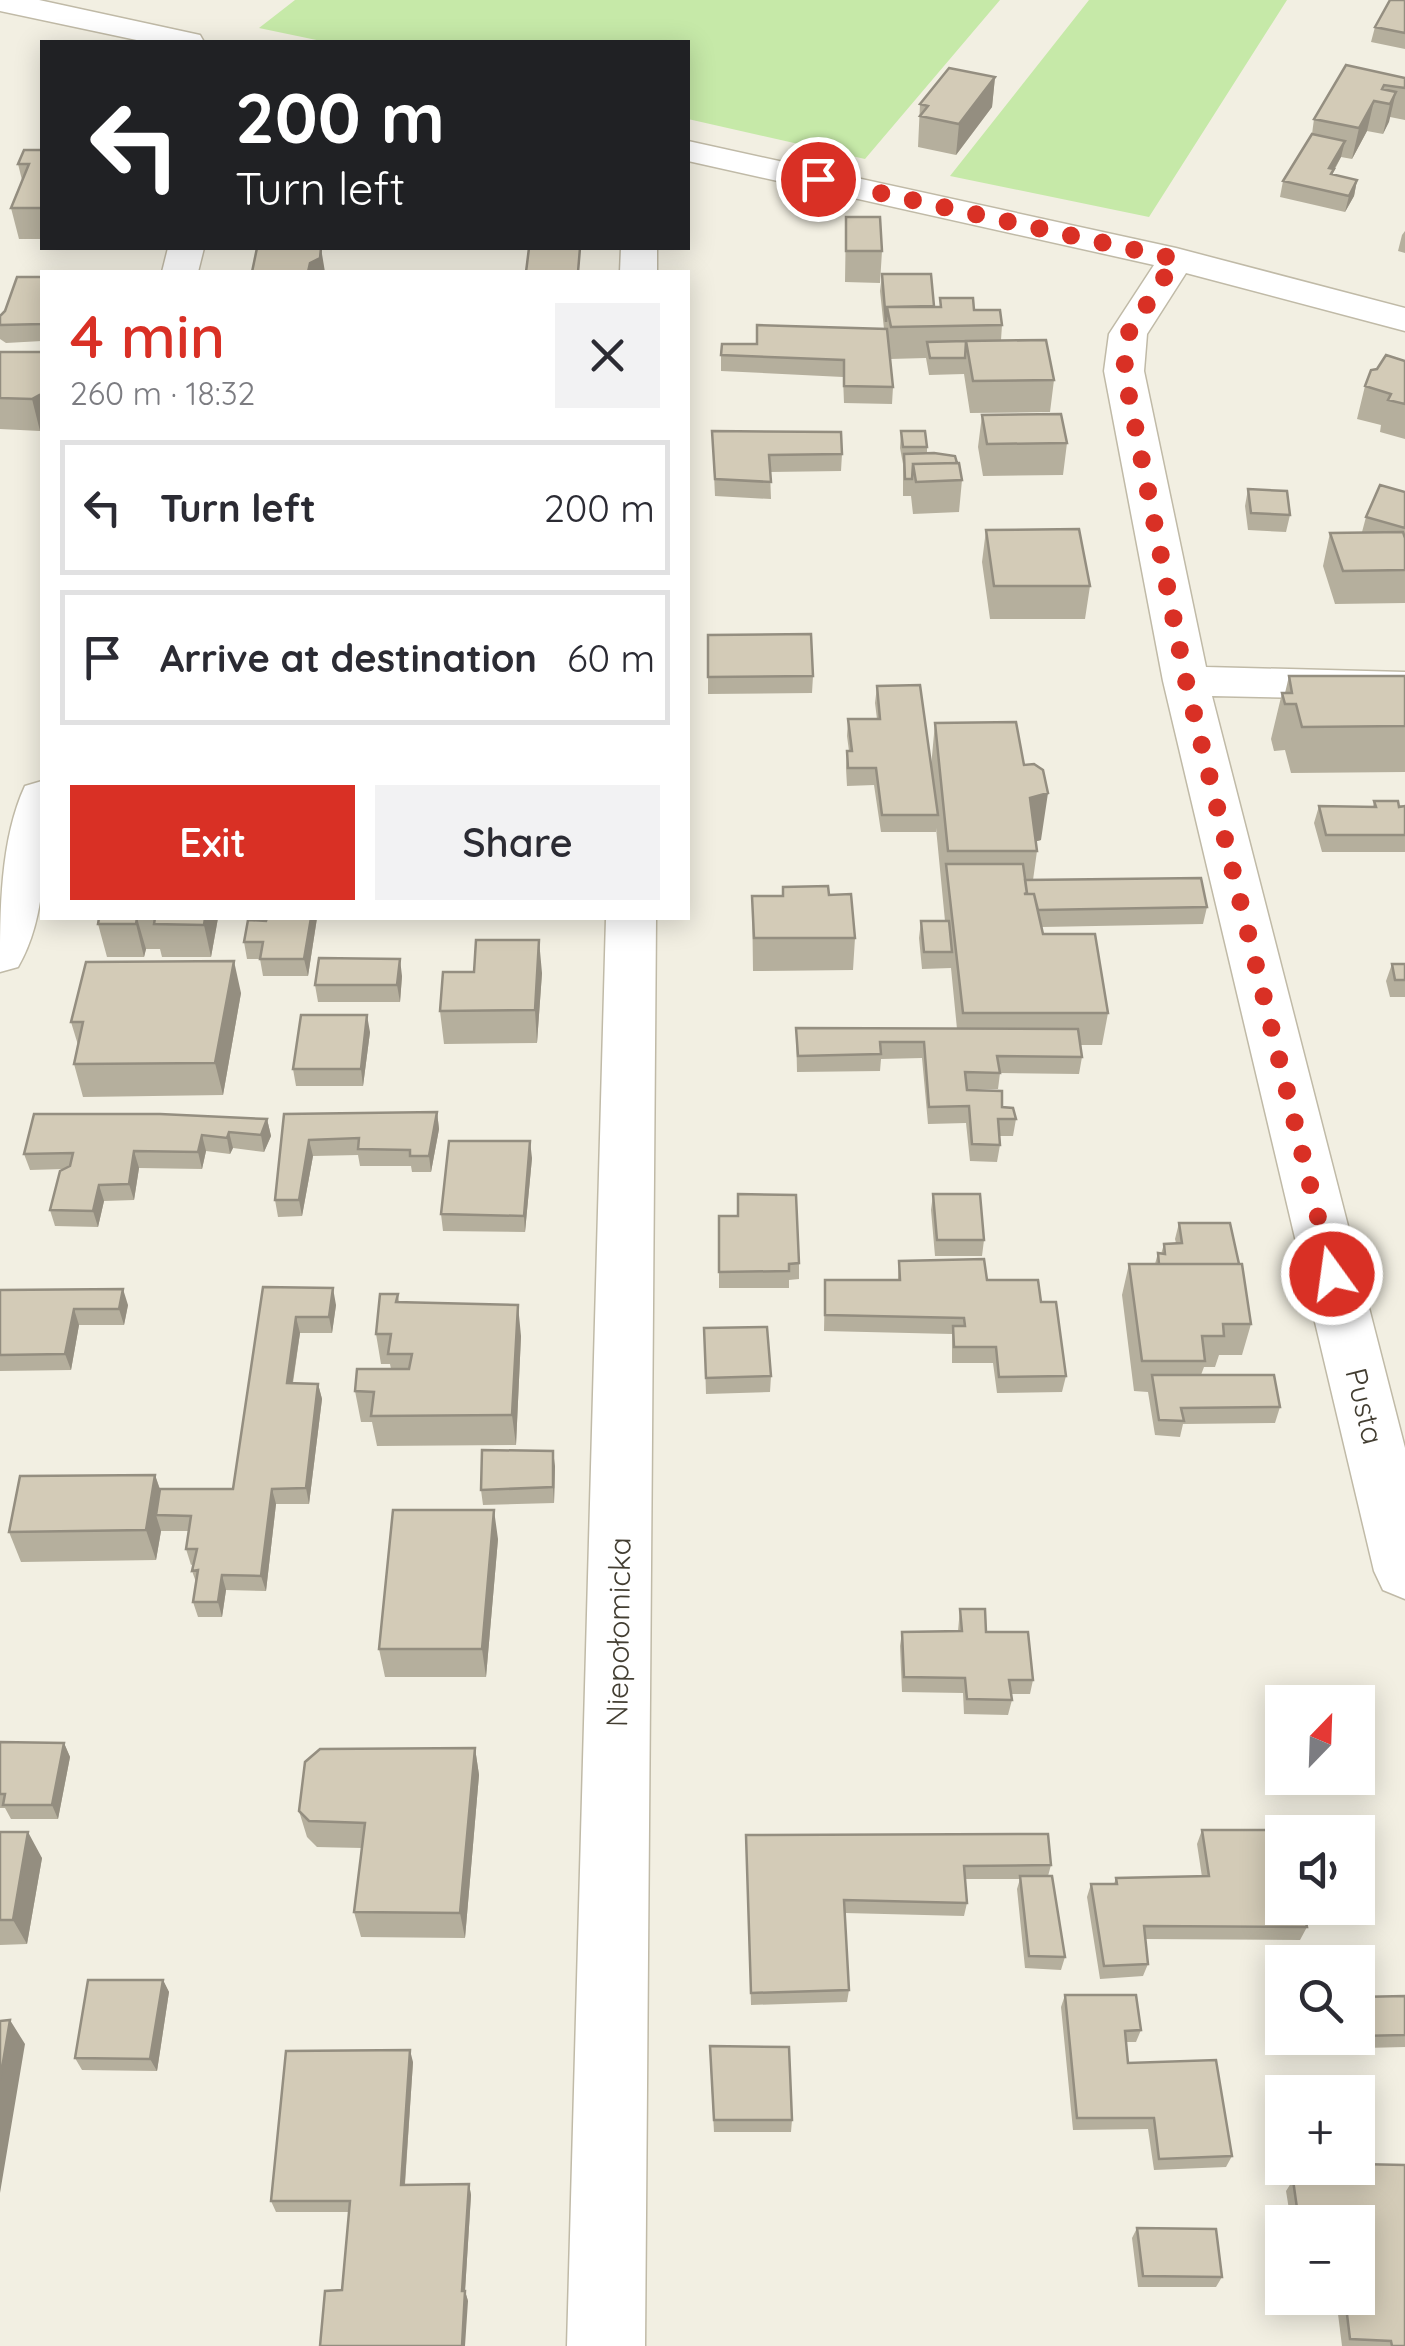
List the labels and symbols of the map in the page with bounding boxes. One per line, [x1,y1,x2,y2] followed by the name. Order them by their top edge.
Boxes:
[776,137,861,222] pin
[1280,1222,1384,1326] position arrow
[1337,1364,1393,1448] street label: Pusta
[597,1537,639,1727] street label: Niepołomicka
[1265,1685,1375,1795] north arrow

